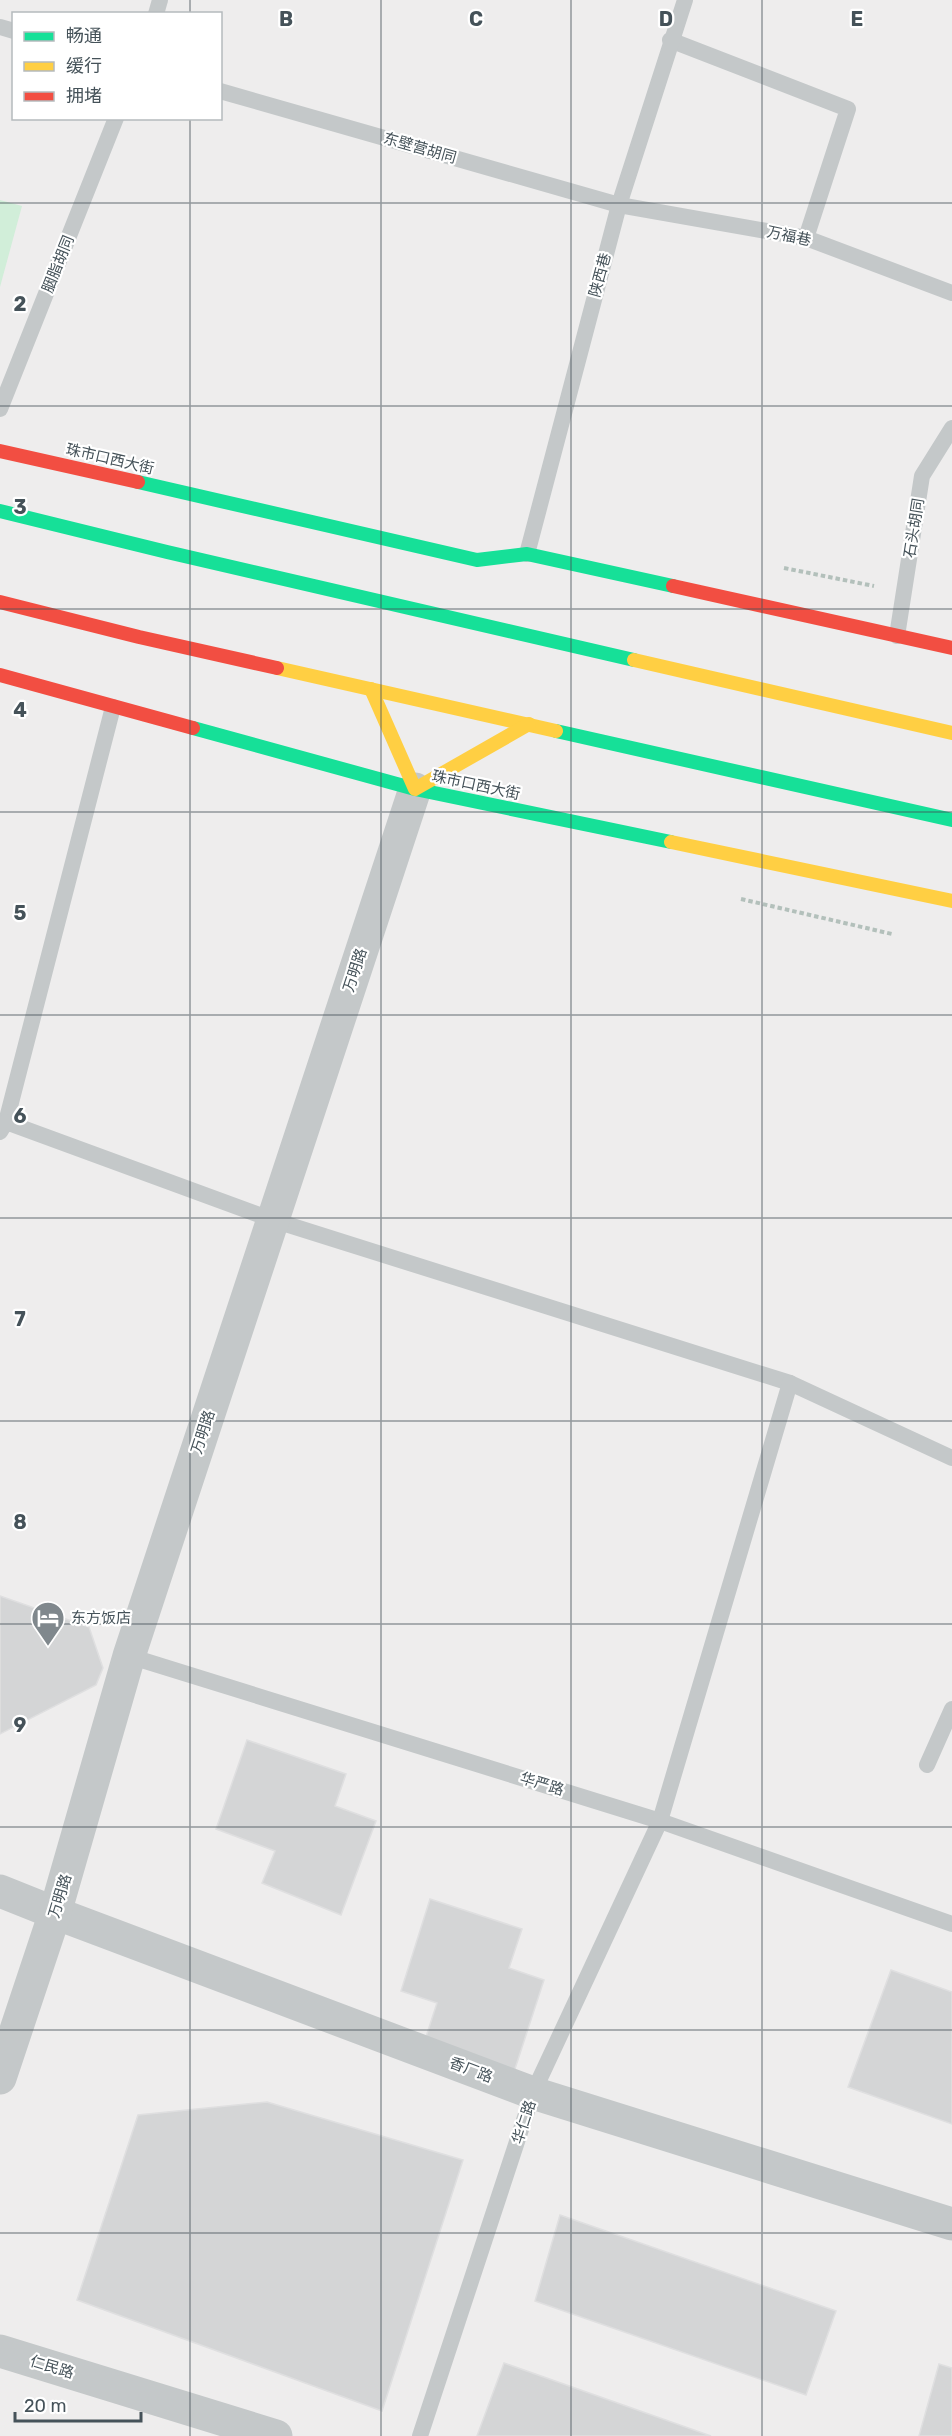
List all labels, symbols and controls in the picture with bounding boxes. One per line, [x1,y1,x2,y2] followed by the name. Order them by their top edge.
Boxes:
[279,7,293,31] text: B
[469,7,483,31] text: C
[659,7,673,31] text: D
[851,7,863,31] text: E
[12,12,222,120] legend
[66,25,102,47] text: 畅通
[66,55,102,77] text: 缓行
[66,85,102,107] text: 拥堵
[381,129,459,167] street label: 东壁营胡同
[765,223,813,249] street label: 万福巷
[38,233,78,295] street label: 胭脂胡同
[585,251,615,299] street label: 陕西巷
[14,292,27,316] text: 2
[64,440,156,478] street label: 珠市口西大街
[13,495,27,519] text: 3
[900,497,928,559] street label: 石头胡同
[13,698,27,722] text: 4
[430,767,522,803] street label: 珠市口西大街
[14,901,27,925] text: 5
[339,946,371,994] street label: 万明路
[13,1104,27,1128] text: 6
[14,1307,26,1331] text: 7
[187,1408,219,1456] street label: 万明路
[13,1510,27,1534] text: 8
[30,1600,66,1647] hotel icon: 东方饭店
[71,1609,131,1627] place label: 东方饭店
[14,1713,27,1737] text: 9
[518,1769,566,1799] street label: 华严路
[45,1872,75,1920] street label: 万明路
[447,2054,495,2086] street label: 香厂路
[508,2098,540,2146] street label: 华仁路
[28,2352,76,2382] street label: 仁民路
[15,2385,141,2423] scale bar
[24,2395,66,2417] text: 20 m

